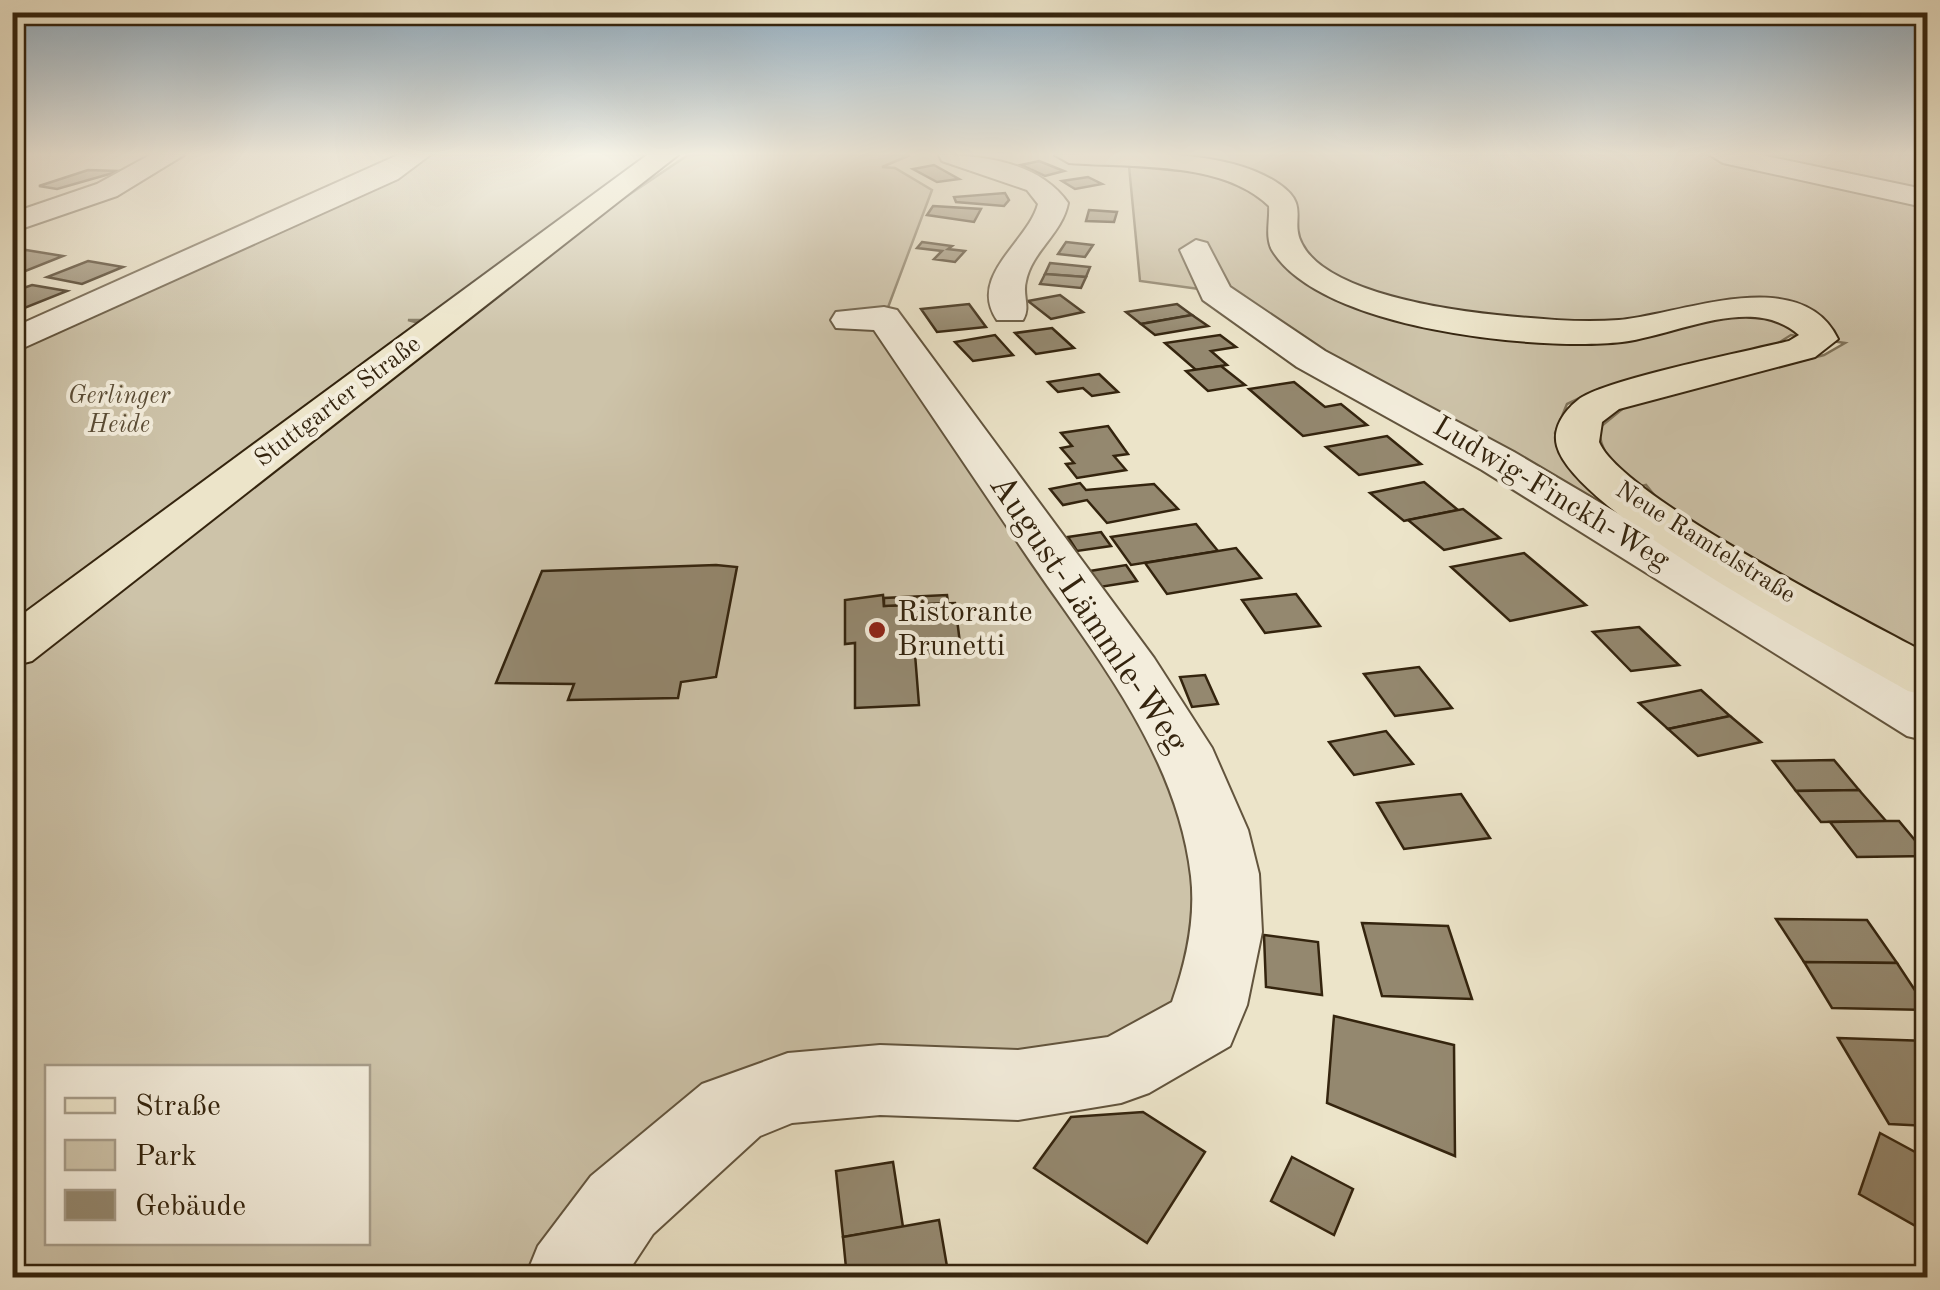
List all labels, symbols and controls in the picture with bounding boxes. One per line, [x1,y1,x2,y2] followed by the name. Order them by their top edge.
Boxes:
[251,332,425,472] street label: Stuttgarter Straße
[68,384,171,438] park label: Gerlinger Heide
[1427,412,1675,576] street label: Ludwig-Finckh-Weg
[982,469,1194,760] street label: August-Lämmle-Weg
[1611,478,1799,608] street label: Neue Ramtelstraße
[897,598,1033,662] place label: Ristorante Brunetti
[866,619,888,641] marker: Ristorante Brunetti
[45,1065,370,1245] legend
[135,1092,221,1122] text: Straße
[135,1142,197,1172] text: Park
[135,1192,246,1222] text: Gebäude

